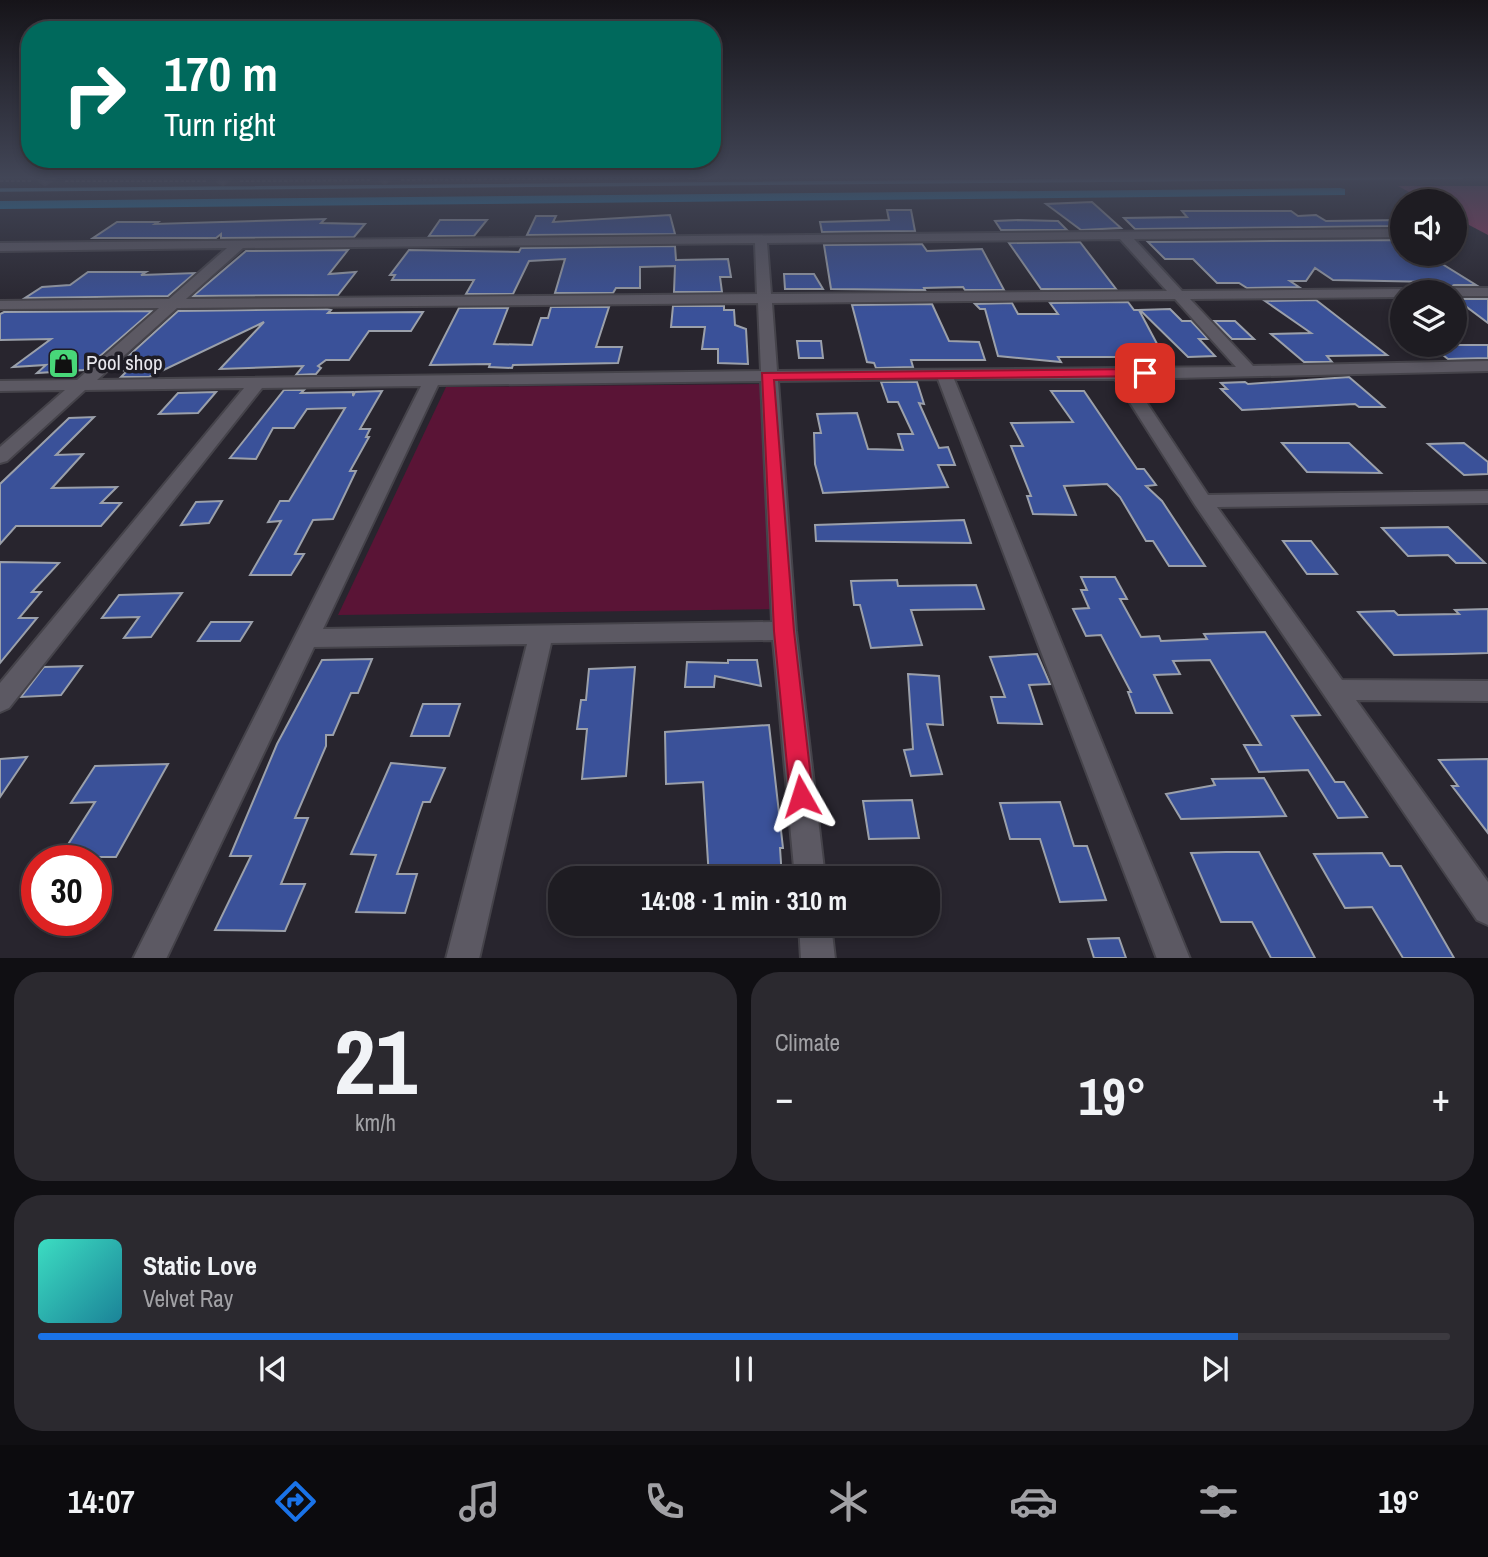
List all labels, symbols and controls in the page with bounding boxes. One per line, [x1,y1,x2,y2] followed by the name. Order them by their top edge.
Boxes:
[164,40,278,106] text: 170 m
[49,49,140,140] icon: right
[164,103,276,146] text: Turn right
[1390,189,1467,357] map controls
[1390,189,1467,266] button: sound
[1390,280,1467,357] button: layers
[1115,343,1175,403] pin
[46,346,80,380] shop icon: Pool shop
[86,348,163,377] place label: Pool shop
[1126,354,1164,392] icon: arrive
[764,759,838,833] position arrow
[21,845,112,936] speed limit sign: 30
[641,883,847,918] text: 14:08 · 1 min · 310 m
[334,1000,417,1122] text: 21
[775,1027,840,1058] text: Climate
[1078,1061,1147,1131] text: 19°
[775,1072,793,1123] text: −
[1432,1072,1450,1123] text: +
[355,1107,396,1138] text: km/h
[143,1248,257,1283] text: Static Love
[143,1283,233,1314] text: Velvet Ray
[254,1350,292,1388] icon: previous
[725,1350,763,1388] icon: pause
[1196,1350,1234,1388] icon: next
[271,1477,320,1526] icon: directions
[455,1477,504,1526] icon: music
[640,1477,689,1526] icon: phone
[824,1477,873,1526] icon: climate
[1009,1477,1058,1526] icon: car
[1194,1477,1243,1526] icon: filters
[68,1480,135,1523] text: 14:07
[1378,1480,1420,1523] text: 19°

